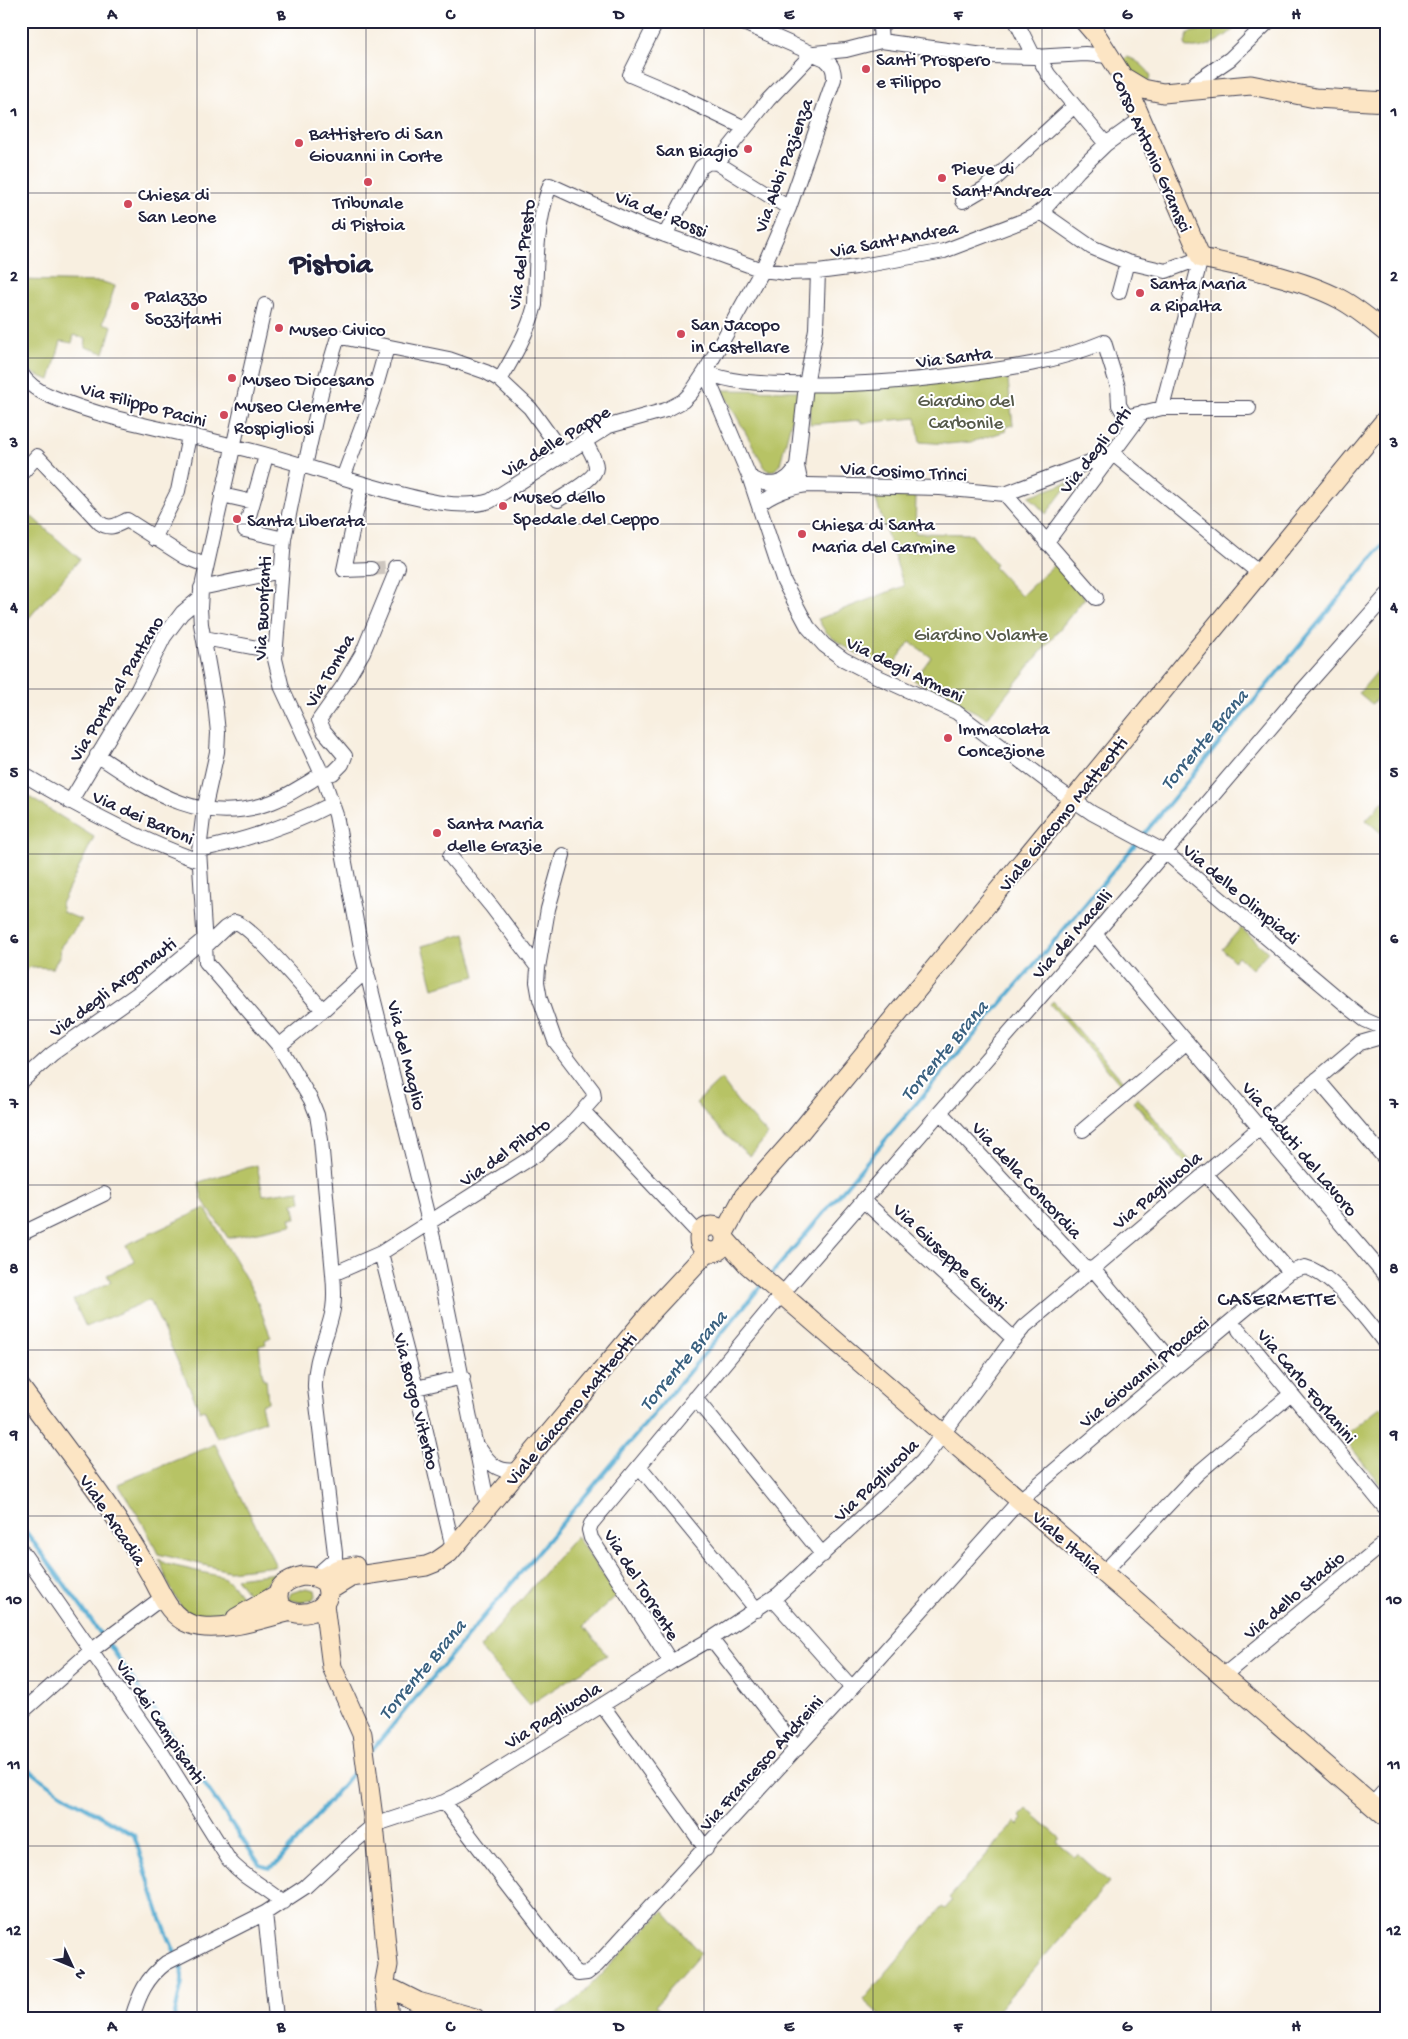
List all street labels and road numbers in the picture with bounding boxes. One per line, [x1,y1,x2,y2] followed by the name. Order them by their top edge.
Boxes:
[1104,68,1196,237] street label: Corso Antonio Gramsci
[750,95,821,237] street label: Via Abbi Pazienza
[610,186,710,244] street label: Via de' Rossi
[504,198,543,312] street label: Via del Presto
[828,218,962,265] street label: Via Sant'Andrea
[914,343,995,376] street label: Via Santa
[77,378,209,434] street label: Via Filippo Pacini
[497,401,616,485] street label: Via delle Pappe
[1055,403,1138,500] street label: Via degli Orti
[839,459,968,488] street label: Via Cosimo Trinci
[250,555,279,662] street label: Via Buonfanti
[65,613,171,768] street label: Via Porta al Pantano
[300,630,362,713] street label: Via Tomba
[841,632,967,710] street label: Via degli Armeni
[994,733,1134,898] street label: Viale Giacomo Matteotti
[87,786,197,852] street label: Via dei Baroni
[1176,839,1303,951] street label: Via delle Olimpiadi
[1028,886,1119,986] street label: Via dei Macelli
[45,933,182,1045] street label: Via degli Argonauti
[380,998,429,1113] street label: Via del Maglio
[1235,1077,1362,1222] street label: Via Caduti del Lavoro
[455,1114,556,1194] street label: Via del Piloto
[964,1117,1087,1246] street label: Via della Concordia
[1108,1147,1209,1236] street label: Via Pagliucola
[886,1199,1011,1318] street label: Via Giuseppe Giusti
[1075,1313,1215,1435] street label: Via Giovanni Procacci
[1250,1324,1360,1449] street label: Via Carlo Forlanini
[501,1329,644,1492] street label: Viale Giacomo Matteotti
[386,1330,443,1473] street label: Via Borgo Viterbo
[829,1434,926,1529] street label: Via Pagliucola
[72,1470,151,1572] street label: Viale Arcadia
[1025,1506,1107,1581] street label: Viale Italia
[596,1525,683,1646] street label: Via del Torrente
[1239,1547,1351,1647] street label: Via dello Stadio
[108,1655,209,1790] street label: Via dei Campisanti
[500,1677,608,1756] street label: Via Pagliucola
[695,1692,830,1838] street label: Via Francesco Andreini

